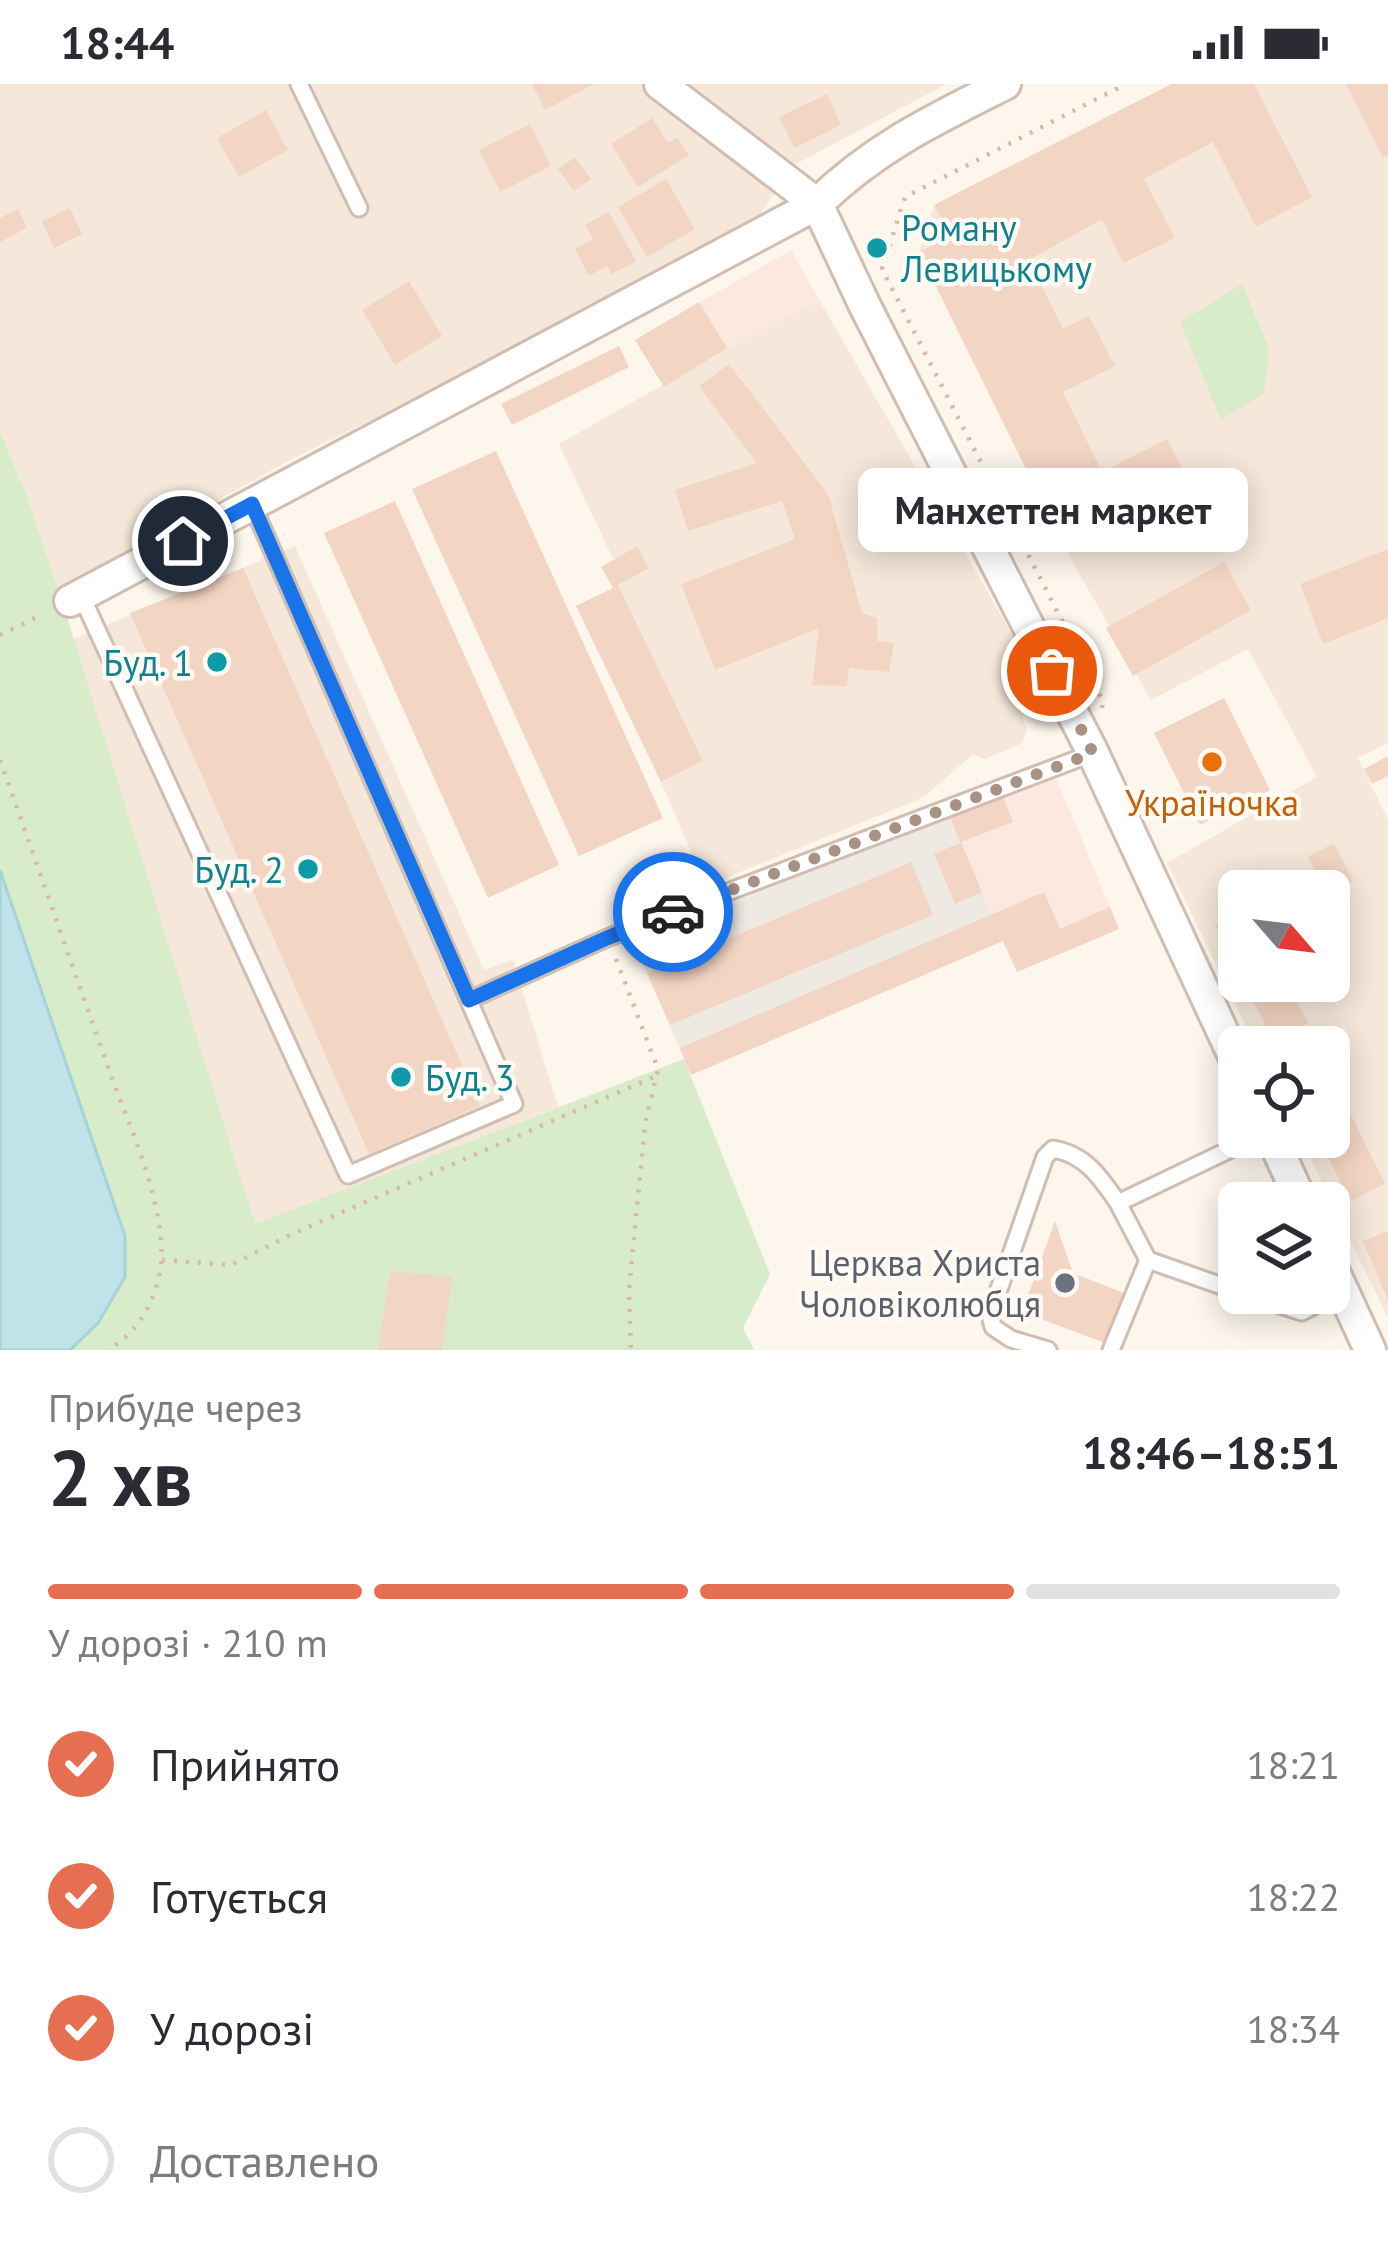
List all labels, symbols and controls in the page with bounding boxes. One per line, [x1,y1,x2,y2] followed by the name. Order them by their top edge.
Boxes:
[60,13,174,71] text: 18:44
[900,204,1092,292] place label: Роману Левицькому
[864,235,890,261] marker: Роману Левицькому
[857,467,1247,551] callout: Манхеттен маркет
[895,484,1211,535] text: Манхеттен маркет
[132,490,234,592] pin
[150,508,216,574] icon: home
[1001,620,1103,722] pin
[1019,638,1085,704] icon: bag
[103,639,193,686] place label: Буд. 1
[204,649,230,675] marker: Буд. 1
[1199,749,1225,775] marker: Україночка
[1125,779,1299,826] place label: Україночка
[194,846,284,893] place label: Буд. 2
[613,852,733,972] courier
[295,856,321,882] marker: Буд. 2
[1218,870,1350,1002] north arrow
[1218,870,1350,1314] map controls
[640,879,706,945] icon: car
[1218,1026,1350,1158] button: locate
[425,1054,515,1101] place label: Буд. 3
[388,1064,414,1090] marker: Буд. 3
[1218,1182,1350,1314] button: layers
[799,1239,1041,1327] place label: Церква Христа Чоловіколюбця
[1052,1270,1078,1296] marker: Церква Христа Чоловіколюбця
[48,1382,303,1433] text: Прибуде через
[1082,1423,1340,1481] text: 18:46–18:51
[48,1427,192,1528] text: 2 хв
[48,1617,328,1668] text: У дорозі · 210 m
[48,1731,114,1797] icon: check
[150,1735,340,1793] text: Прийнято
[1246,1739,1340,1790] text: 18:21
[48,1863,114,1929] icon: check
[150,1867,328,1925] text: Готується
[1246,1871,1340,1922] text: 18:22
[48,1995,114,2061] icon: check
[150,1999,314,2057] text: У дорозі
[1246,2003,1340,2054] text: 18:34
[150,2131,379,2189] text: Доставлено

